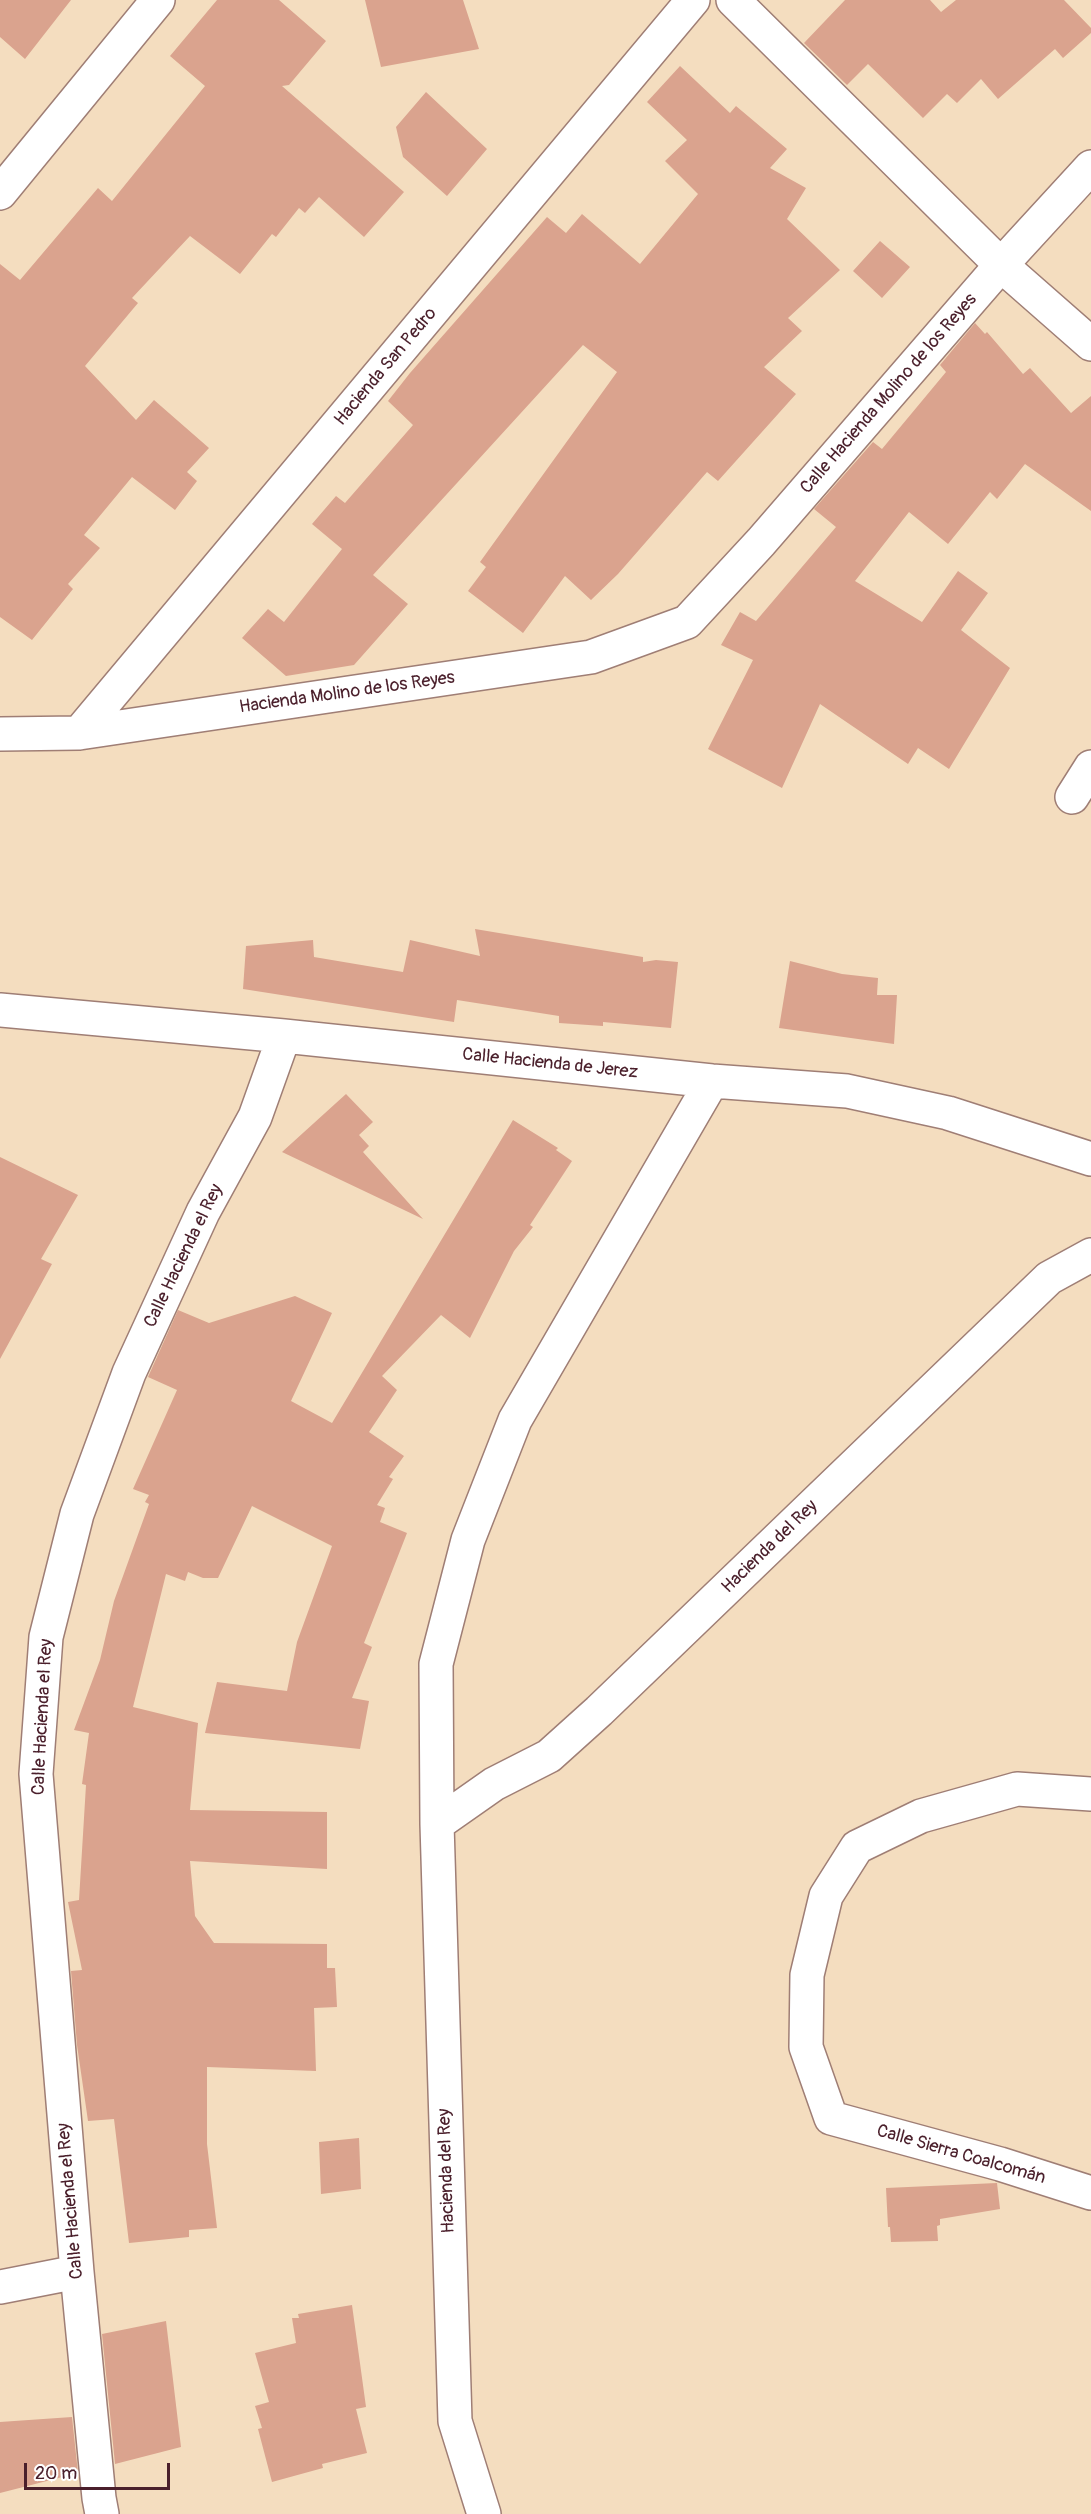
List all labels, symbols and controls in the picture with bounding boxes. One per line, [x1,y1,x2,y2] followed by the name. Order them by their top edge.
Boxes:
[796,289,982,499] street label: Calle Hacienda Molino de los Reyes
[330,303,442,431] street label: Hacienda San Pedro
[238,667,456,719] street label: Hacienda Molino de los Reyes
[461,1044,639,1084] street label: Calle Hacienda de Jerez
[140,1181,228,1331] street label: Calle Hacienda el Rey
[718,1496,822,1598] street label: Hacienda del Rey
[28,1638,58,1796] street label: Calle Hacienda el Rey
[434,2108,460,2234] street label: Hacienda del Rey
[874,2121,1048,2189] street label: Calle Sierra Coalcomán
[53,2122,89,2280] street label: Calle Hacienda el Rey
[27,2451,172,2489] scale bar
[35,2462,77,2485] text: 20 m

